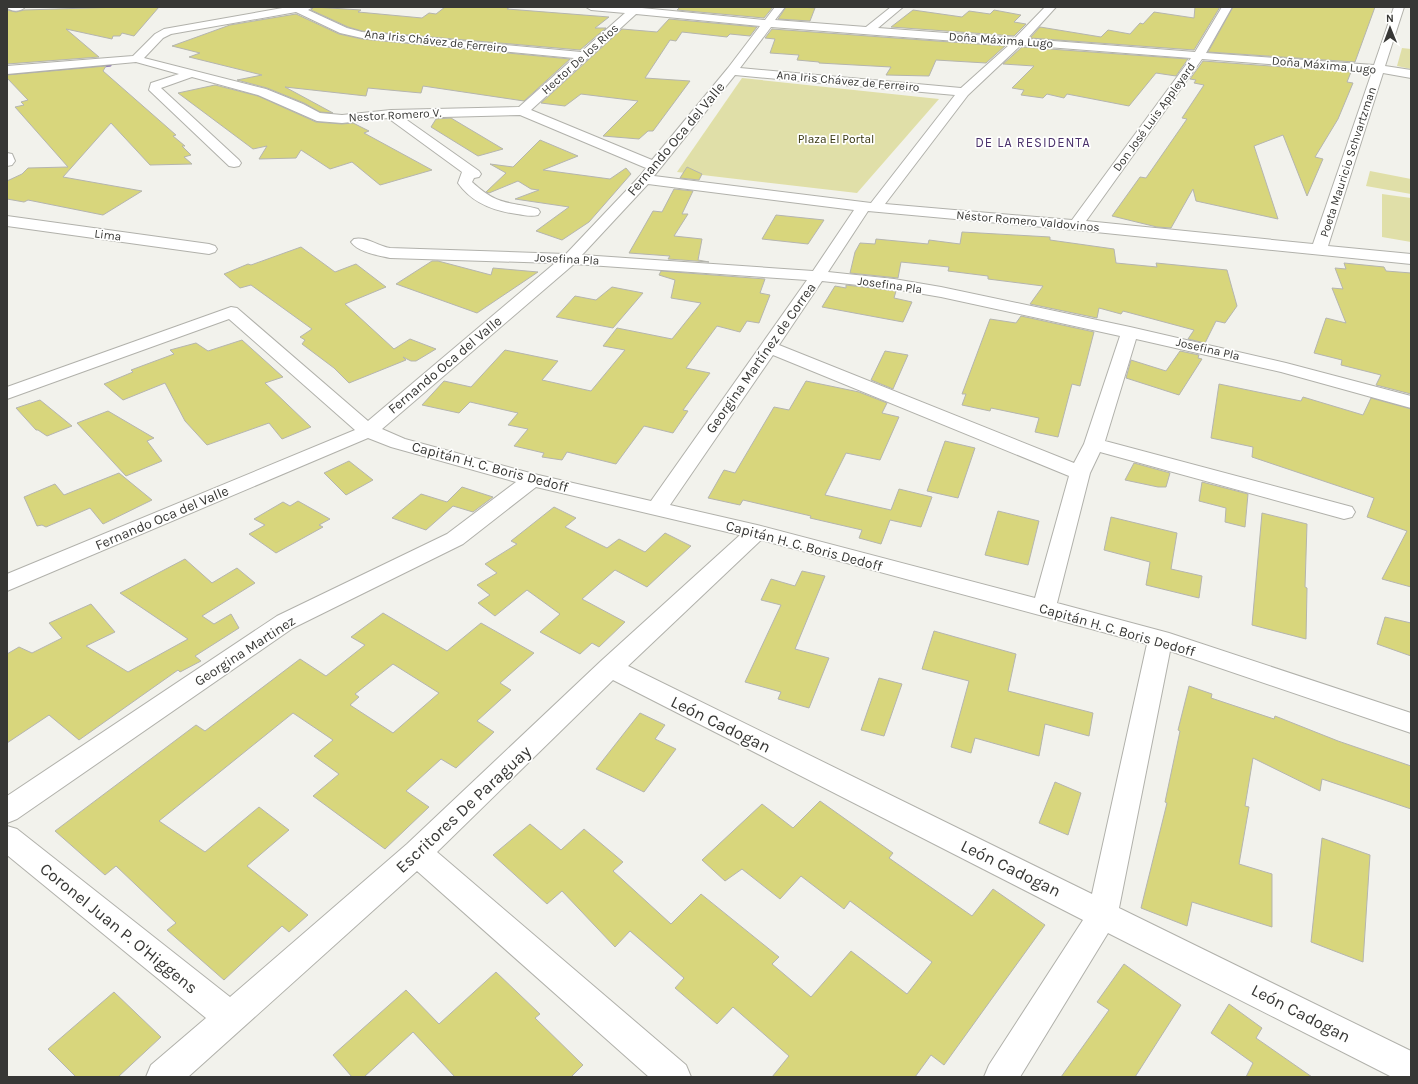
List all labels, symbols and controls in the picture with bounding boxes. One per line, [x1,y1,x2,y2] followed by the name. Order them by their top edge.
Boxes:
[1370,8,1410,48] north arrow
[1386,12,1394,25] text: N
[539,21,621,97] street label: Hector De los Rios
[364,27,508,55] street label: Ana Iris Chávez de Ferreiro
[948,29,1054,51] street label: Doña Máxima Lugo
[1271,53,1377,77] street label: Doña Máxima Lugo
[1110,60,1198,174] street label: Don José Luis Appleyard
[776,68,920,94] street label: Ana Iris Chávez de Ferreiro
[623,79,729,199] street label: Fernando Oca del Valle
[1317,85,1379,239] street label: Poeta Mauricio Schvartzman
[348,106,442,124] street label: Nestor Romero V.
[798,132,874,146] park label: Plaza El Portal
[975,135,1091,150] district label: DE LA RESIDENTA
[956,208,1100,234] street label: Néstor Romero Valdovinos
[94,226,122,244] street label: Lima
[534,250,600,268] street label: Josefina Pla
[857,274,923,296] street label: Josefina Pla
[702,279,820,437] street label: Georgina Martínez de Correa
[385,312,505,418] street label: Fernando Oca del Valle
[1175,335,1241,363] street label: Josefina Pla
[410,438,570,496] street label: Capitán H. C. Boris Dedoff
[93,482,231,554] street label: Fernando Oca del Valle
[724,517,884,575] street label: Capitán H. C. Boris Dedoff
[1037,600,1197,660] street label: Capitán H. C. Boris Dedoff
[191,612,299,690] street label: Georgina Martinez
[668,691,774,757] street label: León Cadogan
[391,741,535,877] street label: Escritores De Paraguay
[958,835,1064,901] street label: León Cadogan
[36,858,202,998] street label: Coronel Juan P. O'Higgens
[1248,979,1354,1047] street label: León Cadogan

